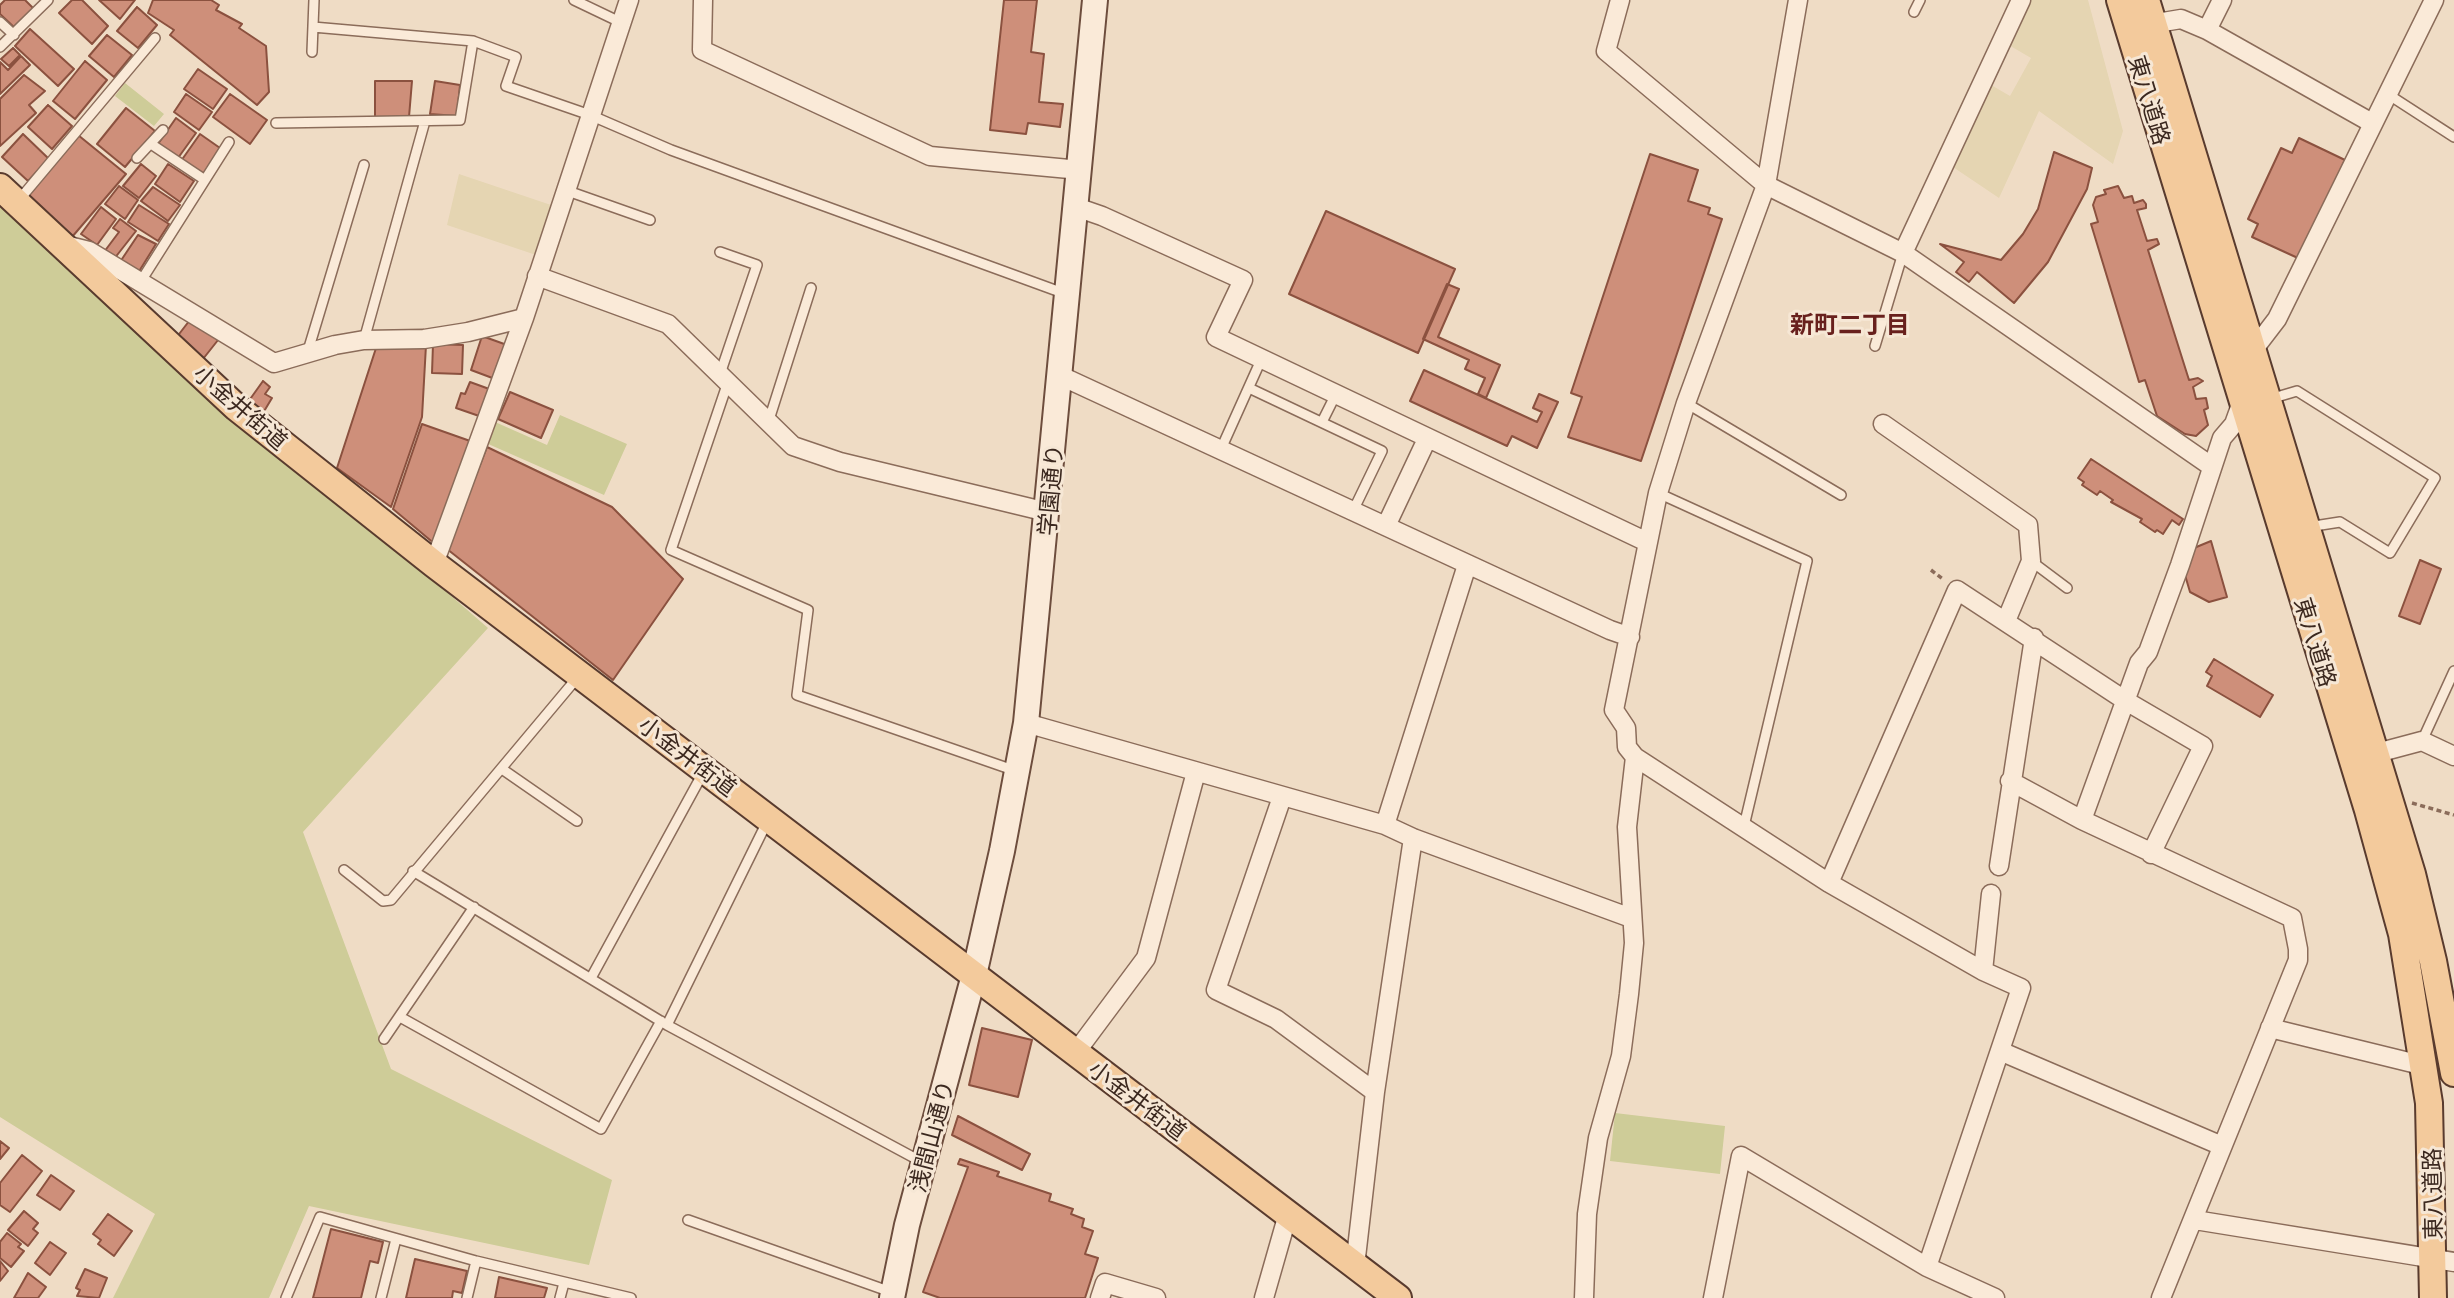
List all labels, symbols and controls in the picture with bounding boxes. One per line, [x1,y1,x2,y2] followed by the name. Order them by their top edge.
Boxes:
[2123,52,2177,148] street label: 東八道路
[1790,310,1910,338] district label: 新町二丁目
[189,359,293,455] street label: 小金井街道
[1032,443,1068,537] street label: 学園通り
[2289,594,2343,690] street label: 東八道路
[634,710,742,802] street label: 小金井街道
[1084,1054,1192,1146] street label: 小金井街道
[903,1077,959,1195] street label: 浅間山通り
[2417,1148,2447,1240] street label: 東八道路

